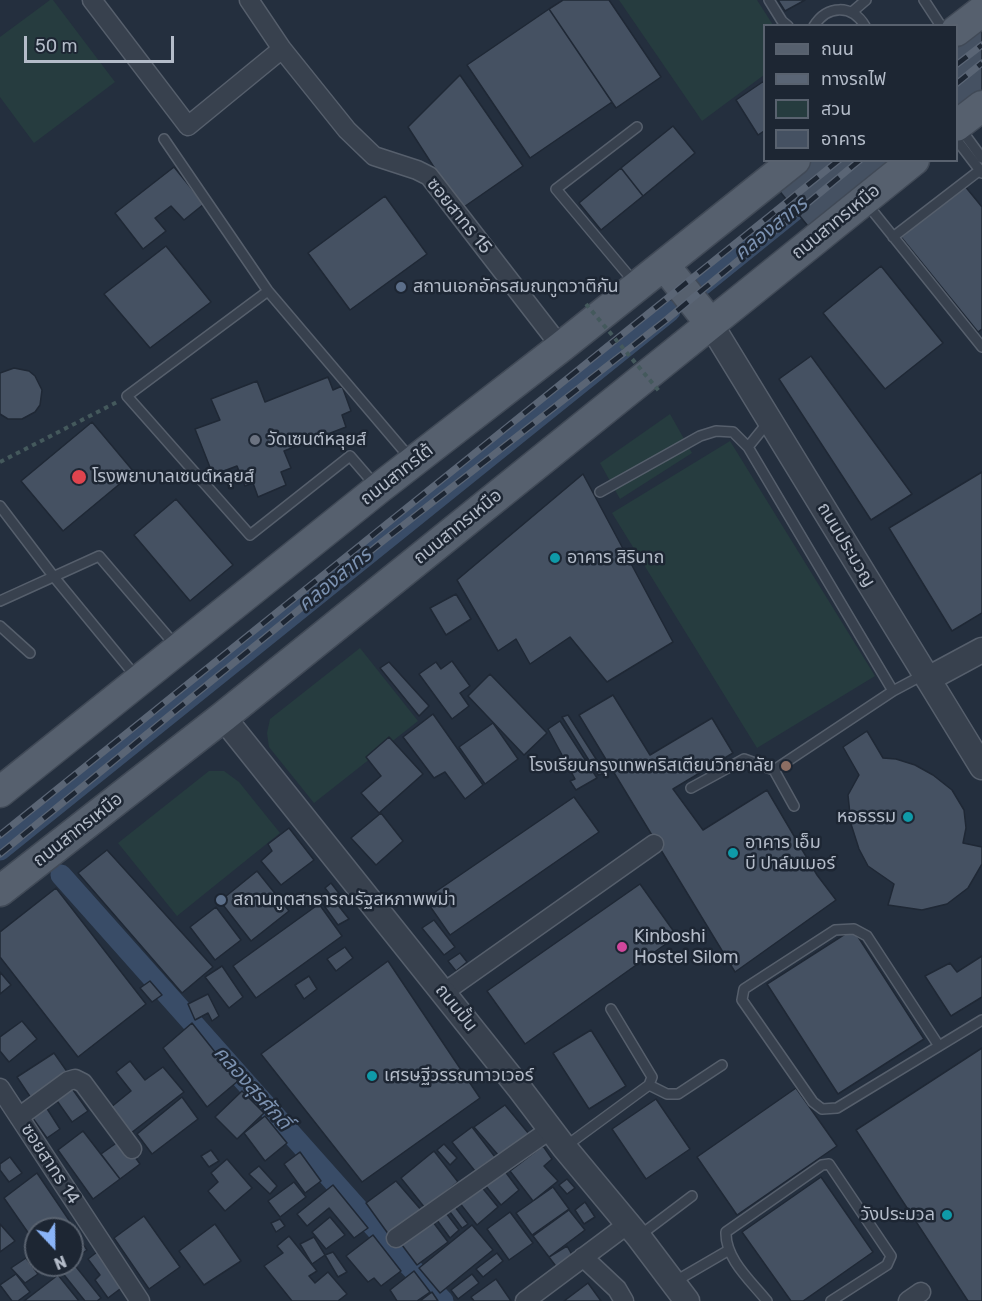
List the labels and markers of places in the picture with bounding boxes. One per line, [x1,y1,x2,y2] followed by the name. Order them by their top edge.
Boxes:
[413,276,618,298] place label: สถานเอกอัครสมณทูตวาติกัน
[394,280,408,294] marker: สถานเอกอัครสมณทูตวาติกัน
[267,429,366,451] place label: วัดเซนต์หลุยส์
[248,433,262,447] marker: วัดเซนต์หลุยส์
[92,466,254,488] place label: โรงพยาบาลเซนต์หลุยส์
[70,468,88,486] marker: โรงพยาบาลเซนต์หลุยส์
[567,547,664,569] place label: อาคาร สิรินาถ
[548,551,562,565] marker: อาคาร สิรินาถ
[529,755,774,777] place label: โรงเรียนกรุงเทพคริสเตียนวิทยาลัย
[779,759,793,773] marker: โรงเรียนกรุงเทพคริสเตียนวิทยาลัย
[837,806,896,828] place label: หอธรรม
[901,810,915,824] marker: หอธรรม
[745,832,835,874] place label: อาคาร เอ็ม บี ปาล์มเมอร์
[726,846,740,860] marker: อาคาร เอ็ม บี ปาล์มเมอร์
[233,889,456,911] place label: สถานทูตสาธารณรัฐสหภาพพม่า
[214,893,228,907] marker: สถานทูตสาธารณรัฐสหภาพพม่า
[634,926,739,968] place label: Kinboshi Hostel Silom
[615,940,629,954] marker: Kinboshi Hostel Silom
[384,1065,534,1087] place label: เศรษฐีวรรณทาวเวอร์
[365,1069,379,1083] marker: เศรษฐีวรรณทาวเวอร์
[861,1204,935,1226] place label: วังประมวล
[940,1208,954,1222] marker: วังประมวล

